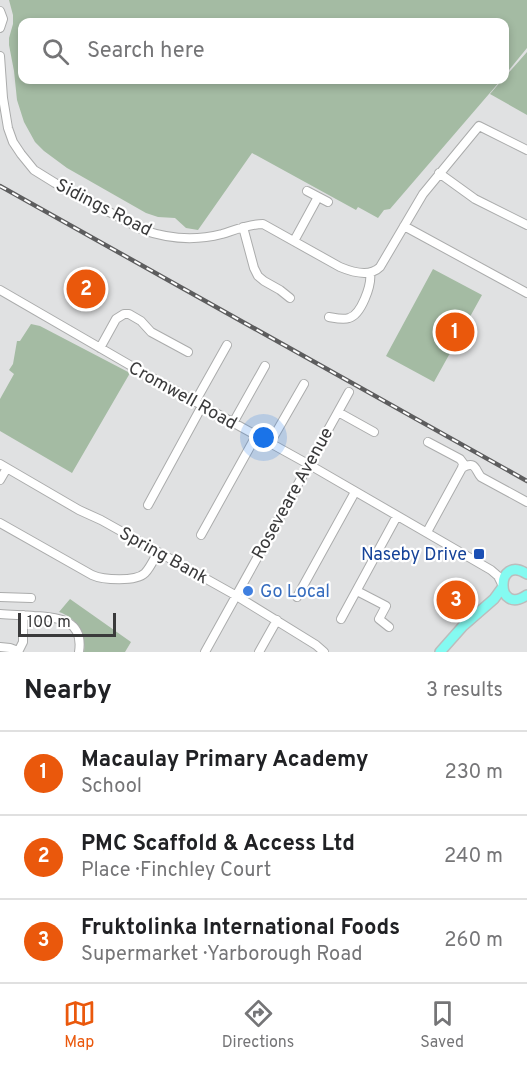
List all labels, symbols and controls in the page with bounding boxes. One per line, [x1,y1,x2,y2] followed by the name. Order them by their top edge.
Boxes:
[18,18,509,84] search box
[39,35,72,68] icon: search
[87,38,205,65] text: Search here
[51,174,155,242] street label: Sidings Road
[66,266,106,312] pin: 2
[436,310,474,354] pin: 1
[124,357,241,436] street label: Cromwell Road
[249,423,278,452] your location
[248,424,339,564] street label: Roseveare Avenue
[115,522,212,590] street label: Spring Bank
[361,544,467,567] place label: Naseby Drive
[472,547,486,561] marker: Naseby Drive
[436,578,476,622] pin: 3
[260,581,330,604] place label: Go Local
[241,584,255,598] marker: Go Local
[18,610,116,638] scale bar
[27,613,71,633] text: 100 m
[24,675,112,708] text: Nearby
[426,678,503,704] text: 3 results
[81,747,369,774] text: Macaulay Primary Academy
[40,760,48,786] text: 1
[444,760,503,786] text: 230 m
[81,774,142,800] text: School
[81,831,355,858] text: PMC Scaffold & Access Ltd
[37,844,50,870] text: 2
[444,844,503,870] text: 240 m
[81,858,271,884] text: Place · Finchley Court
[81,915,400,942] text: Fruktolinka International Foods
[38,928,50,954] text: 3
[444,928,503,954] text: 260 m
[81,942,363,968] text: Supermarket · Yarborough Road
[63,997,96,1053] tab: Map
[222,997,294,1053] tab: Directions
[420,997,464,1053] tab: Saved

